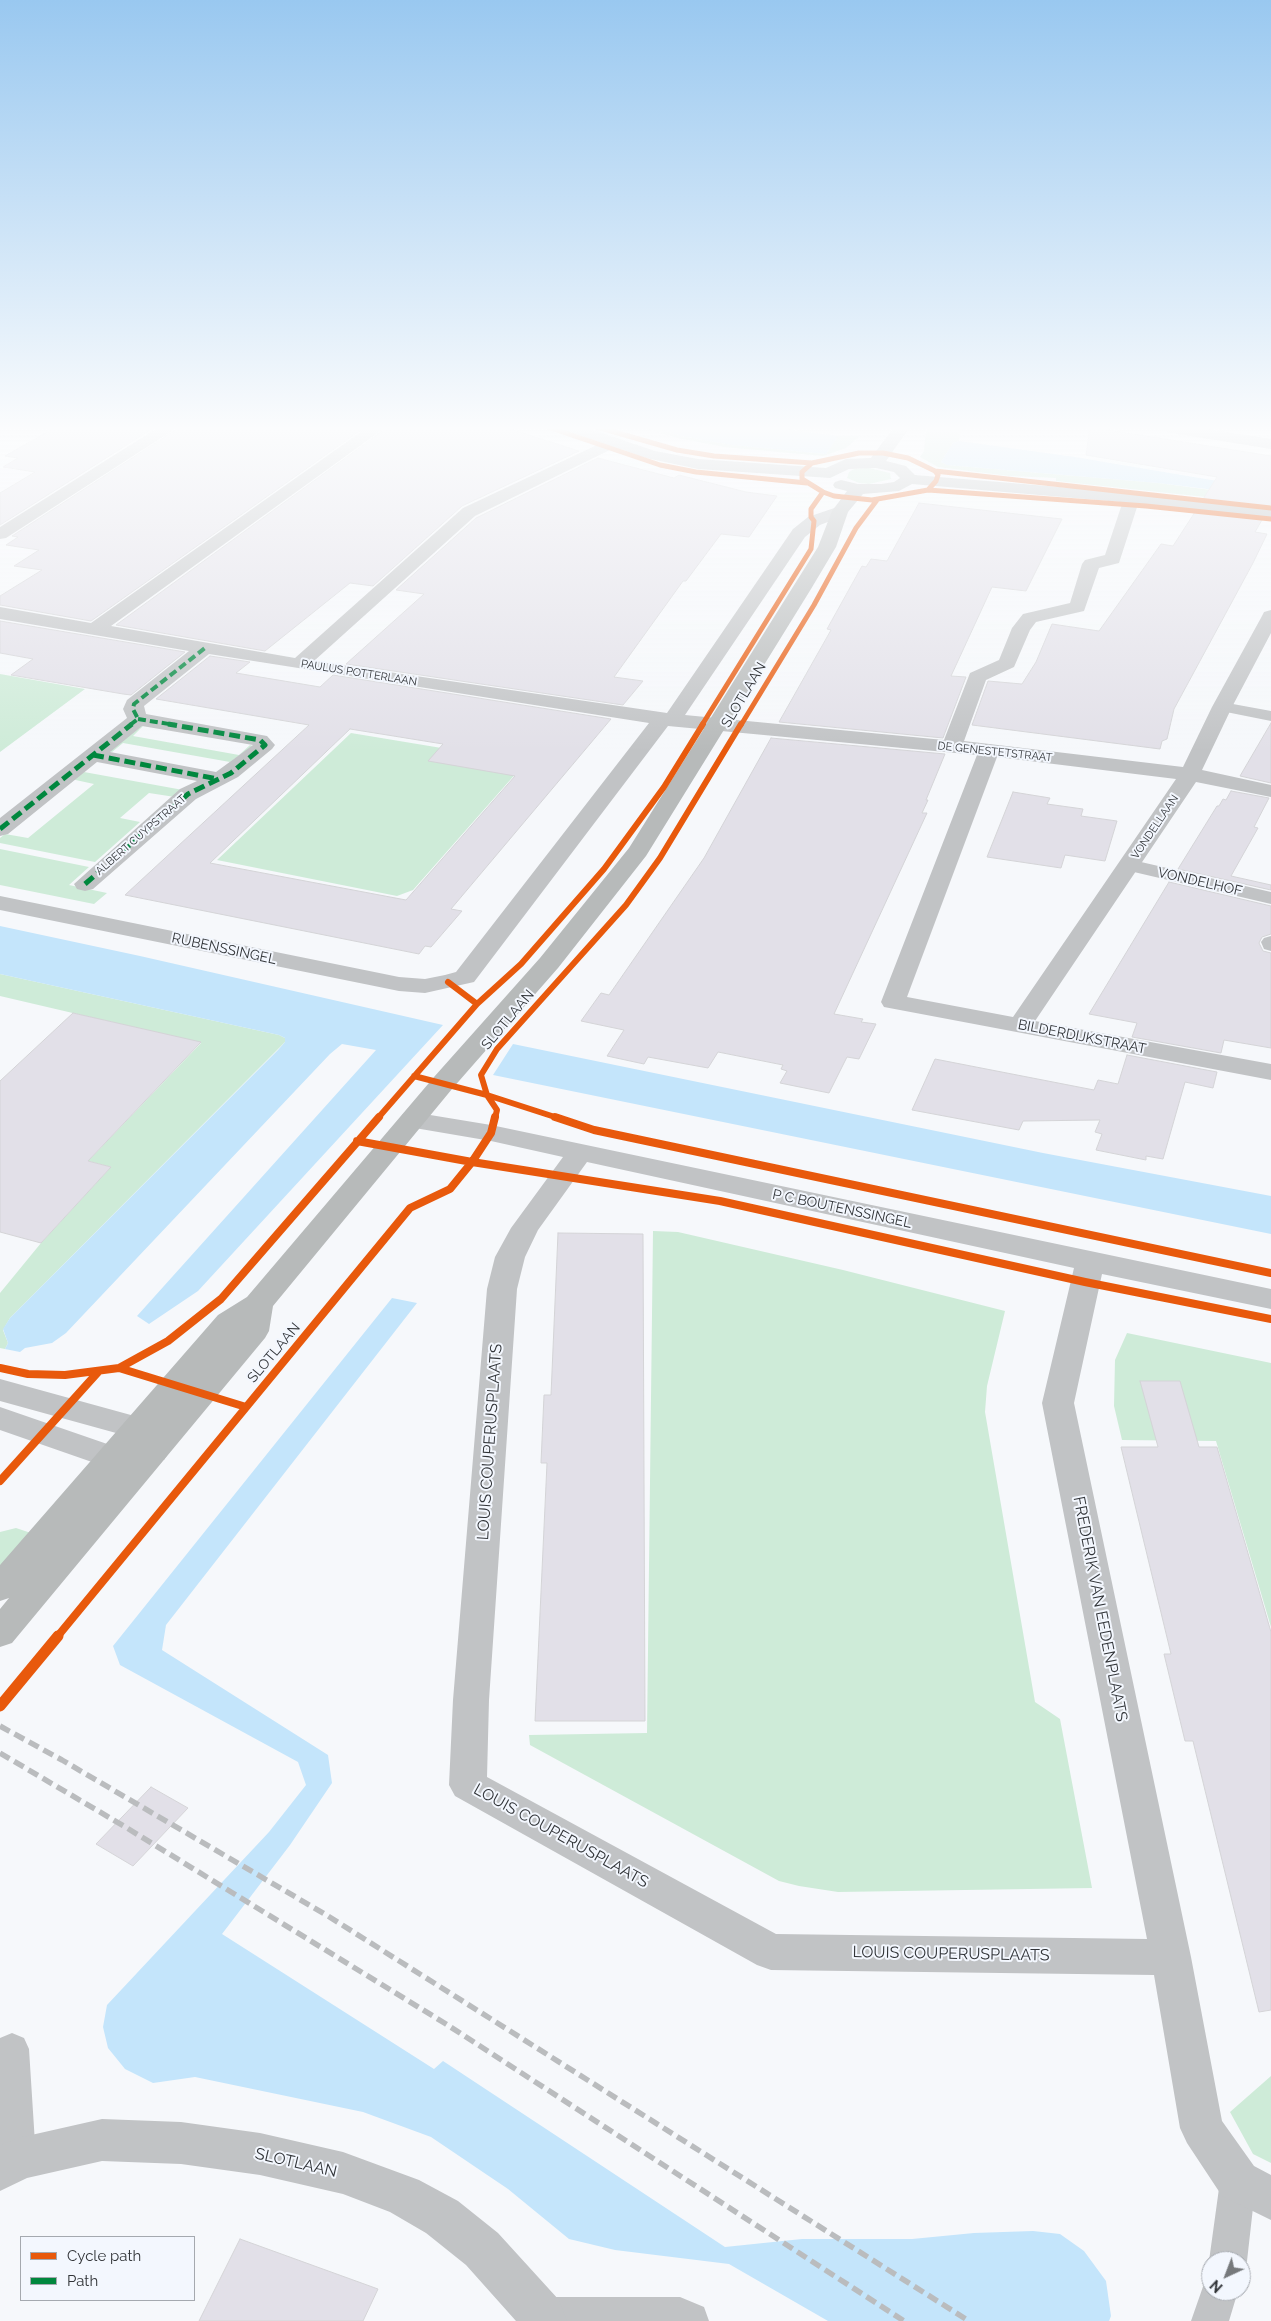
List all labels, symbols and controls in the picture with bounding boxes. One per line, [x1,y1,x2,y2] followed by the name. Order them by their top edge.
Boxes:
[300,657,418,689] street label: PAULUS POTTERLAAN
[718,659,770,731] street label: SLOTLAAN
[937,739,1053,765] street label: DE GENESTETSTRAAT
[93,792,189,878] street label: ALBERT CUYPSTRAAT
[1129,792,1181,862] street label: VONDELLAAN
[1156,864,1244,900] street label: VONDELHOF
[170,930,278,968] street label: RUBENSSINGEL
[478,987,538,1053] street label: SLOTLAAN
[1016,1016,1148,1058] street label: BILDERDIJKSTRAAT
[771,1186,913,1232] street label: P C BOUTENSSINGEL
[244,1320,304,1386] street label: SLOTLAAN
[474,1343,506,1541] street label: LOUIS COUPERUSPLAATS
[1069,1495,1131,1723] street label: FREDERIK VAN EEDENPLAATS
[470,1780,652,1892] street label: LOUIS COUPERUSPLAATS
[852,1943,1050,1965] street label: LOUIS COUPERUSPLAATS
[253,2144,339,2182] street label: SLOTLAAN
[20,2236,195,2301] legend
[67,2247,141,2265] text: Cycle path
[1201,2251,1251,2301] north arrow
[67,2272,98,2290] text: Path
[1207,2277,1226,2296] text: N

